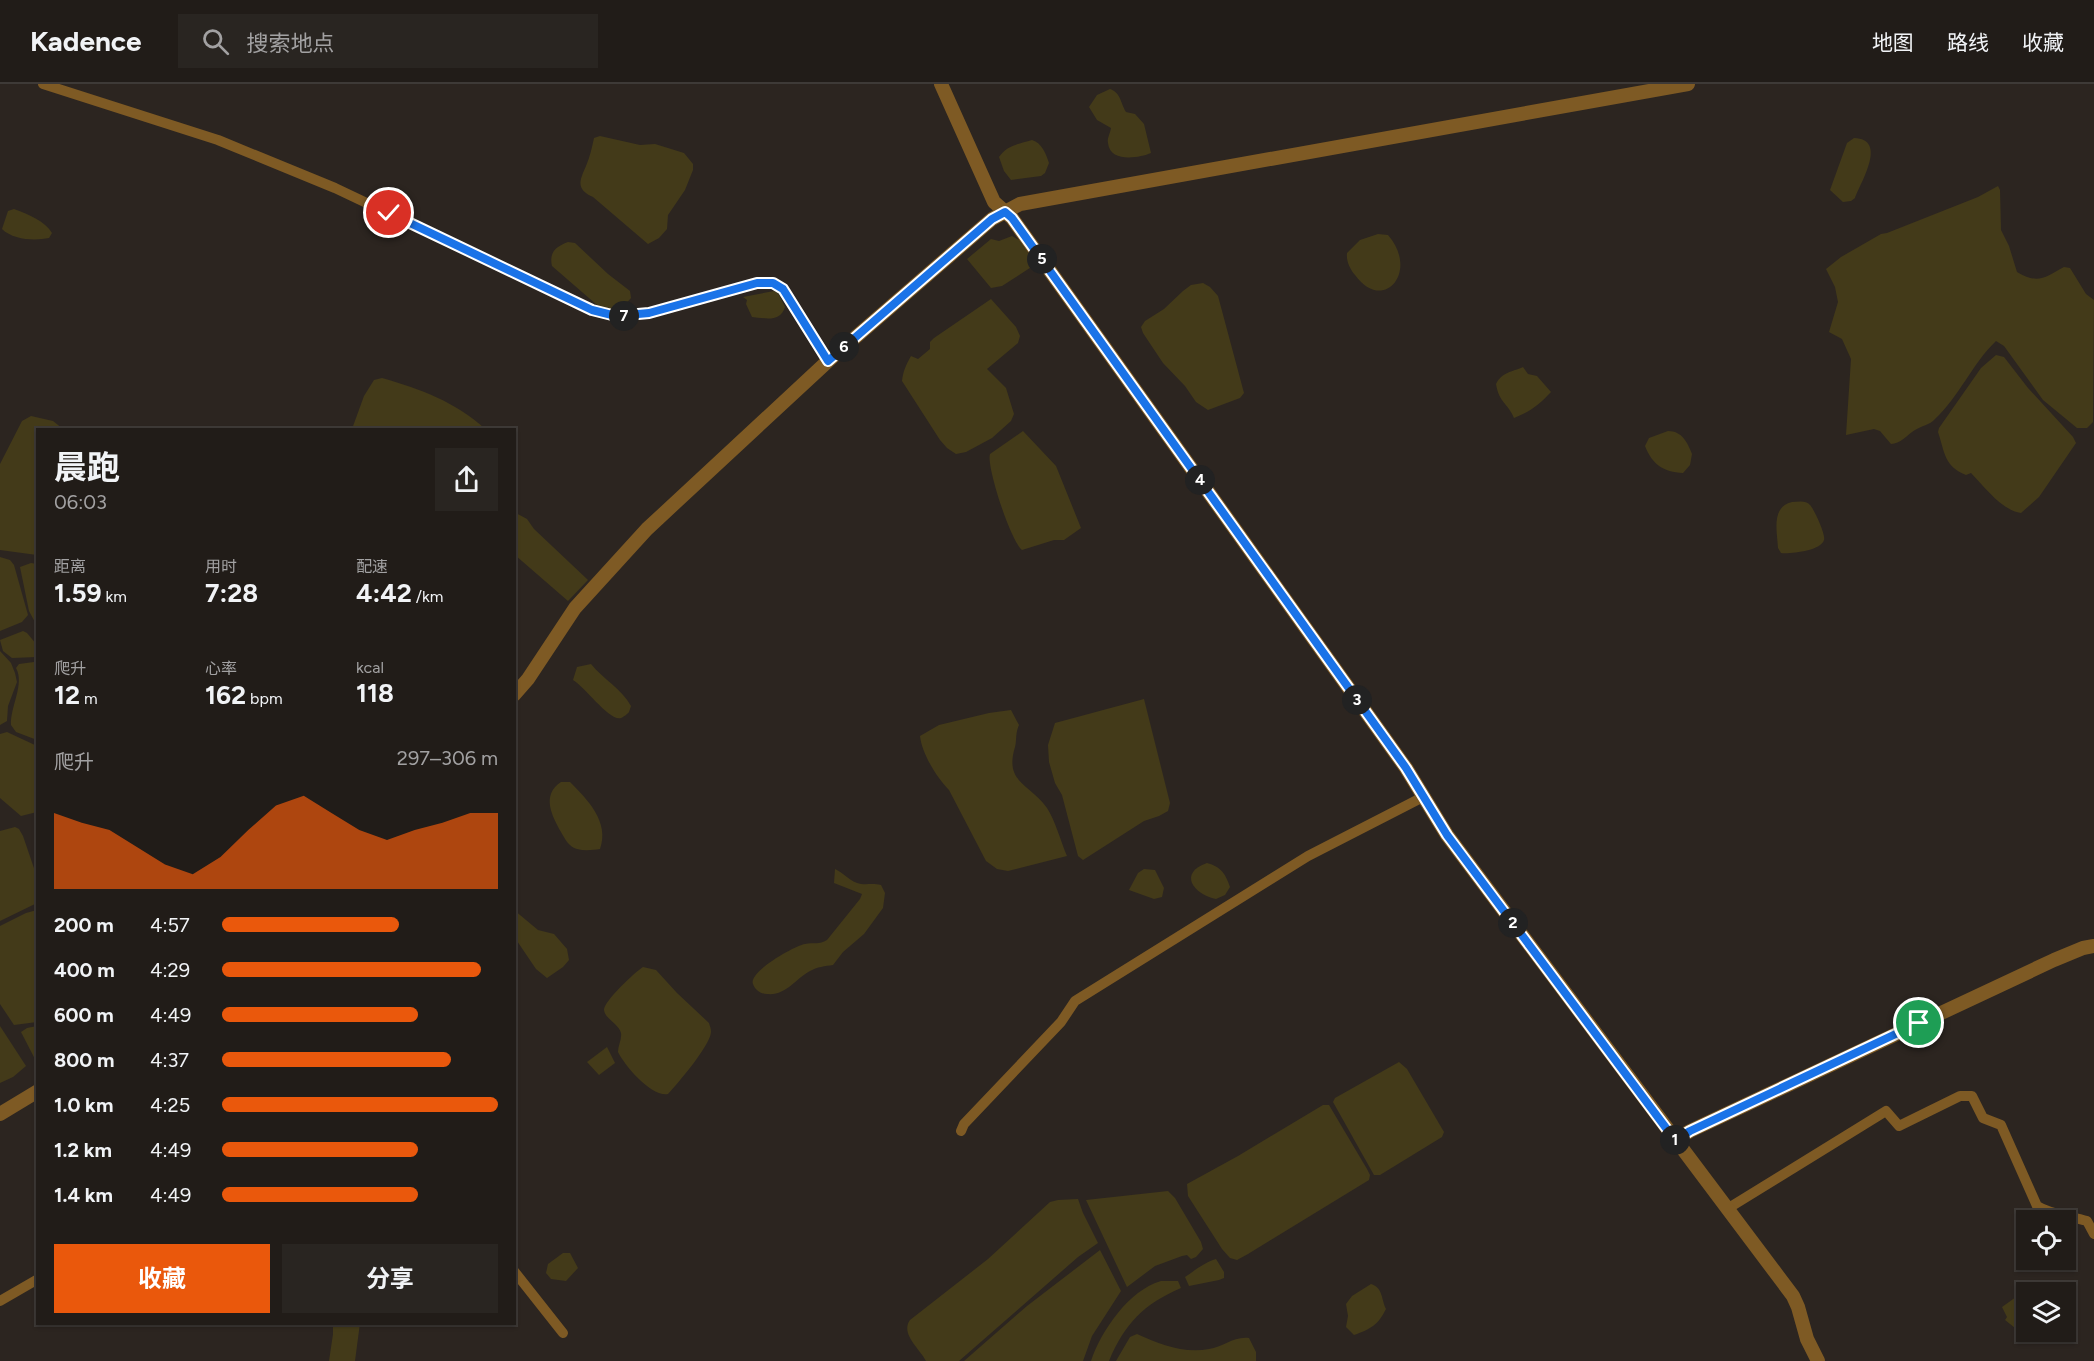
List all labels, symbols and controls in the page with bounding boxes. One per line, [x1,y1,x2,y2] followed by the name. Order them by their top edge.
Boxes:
[178,14,598,68] search box
[30,24,142,58] text: Kadence
[199,25,232,58] icon: search
[247,30,335,57] text: 搜索地点
[1872,30,1914,55] text: 地图
[1947,30,1989,55] text: 路线
[2022,30,2064,55] text: 收藏
[363,187,414,238] pin
[372,196,405,229] icon: check
[1027,244,1057,274] pin: 5
[1037,249,1047,268] text: 5
[609,301,639,331] pin: 7
[620,306,628,325] text: 7
[829,332,859,362] pin: 6
[839,337,849,356] text: 6
[54,448,120,487] text: 晨跑
[435,448,498,511] button: share
[1185,465,1215,495] pin: 4
[1195,470,1205,489] text: 4
[54,490,107,514] text: 06:03
[54,557,86,576] text: 距离
[205,557,237,576] text: 用时
[356,557,388,576] text: 配速
[54,577,102,609] text: 1.59
[205,577,258,609] text: 7:28
[356,577,412,609] text: 4:42
[102,587,127,606] text: km
[412,587,443,606] text: /km
[356,658,384,677] text: kcal
[54,659,86,678] text: 爬升
[205,659,237,678] text: 心率
[356,677,394,709] text: 118
[54,679,80,711] text: 12
[205,679,246,711] text: 162
[1342,685,1372,715] pin: 3
[80,689,98,708] text: m
[246,689,283,708] text: bpm
[1353,690,1361,709] text: 3
[397,746,498,770] text: 297–306 m
[54,750,94,774] text: 爬升
[1498,908,1528,938] pin: 2
[54,913,114,937] text: 200 m
[150,913,190,937] text: 4:57
[1508,913,1518,932] text: 2
[54,958,115,982] text: 400 m
[150,958,190,982] text: 4:29
[1893,997,1944,1048] pin
[54,1003,114,1027] text: 600 m
[150,1003,191,1027] text: 4:49
[1902,1006,1935,1039] icon: arrive
[54,1048,114,1072] text: 800 m
[150,1048,189,1072] text: 4:37
[54,1093,113,1117] text: 1.0 km
[150,1093,190,1117] text: 4:25
[1660,1125,1690,1155] pin: 1
[1672,1130,1678,1149] text: 1
[54,1138,112,1162] text: 1.2 km
[150,1138,191,1162] text: 4:49
[54,1183,113,1207] text: 1.4 km
[150,1183,191,1207] text: 4:49
[2016,1210,2076,1342] map controls
[2016,1210,2076,1270] button: locate
[54,1244,270,1313] button: 收藏
[282,1244,498,1313] button: 分享
[2016,1282,2076,1342] button: layers

